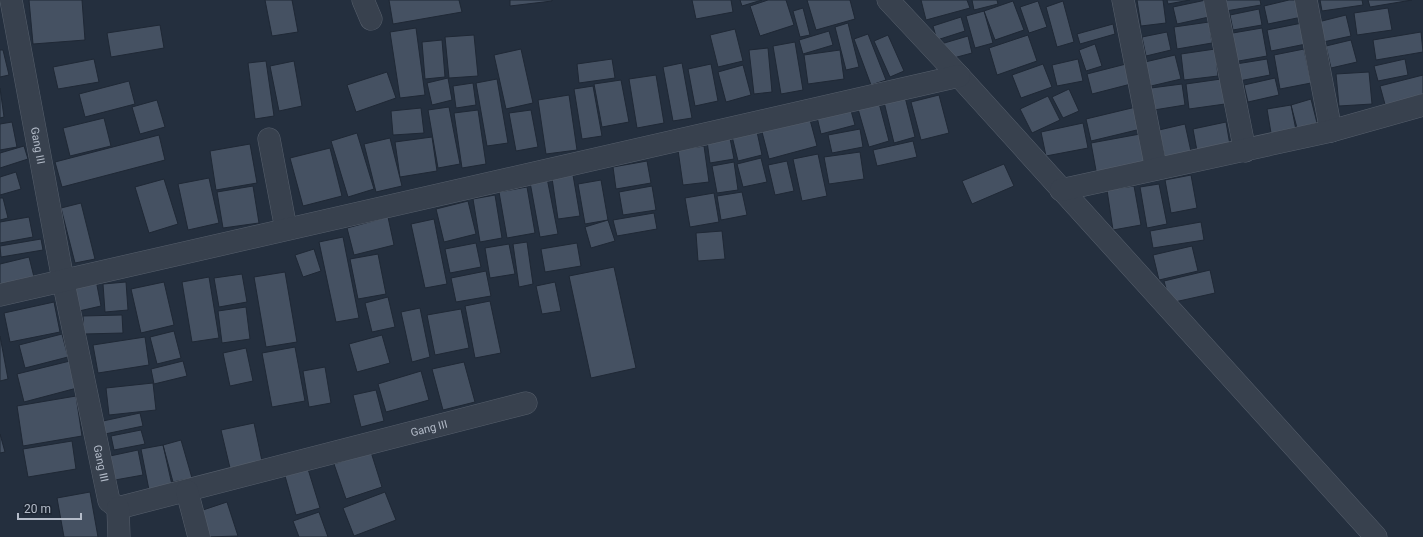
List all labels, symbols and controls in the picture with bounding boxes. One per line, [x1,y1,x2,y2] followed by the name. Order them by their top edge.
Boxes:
[28,126,48,165] street label: Gang III
[409,417,449,439] street label: Gang III
[91,444,111,483] street label: Gang III
[18,495,81,521] scale bar
[24,502,51,516] text: 20 m

